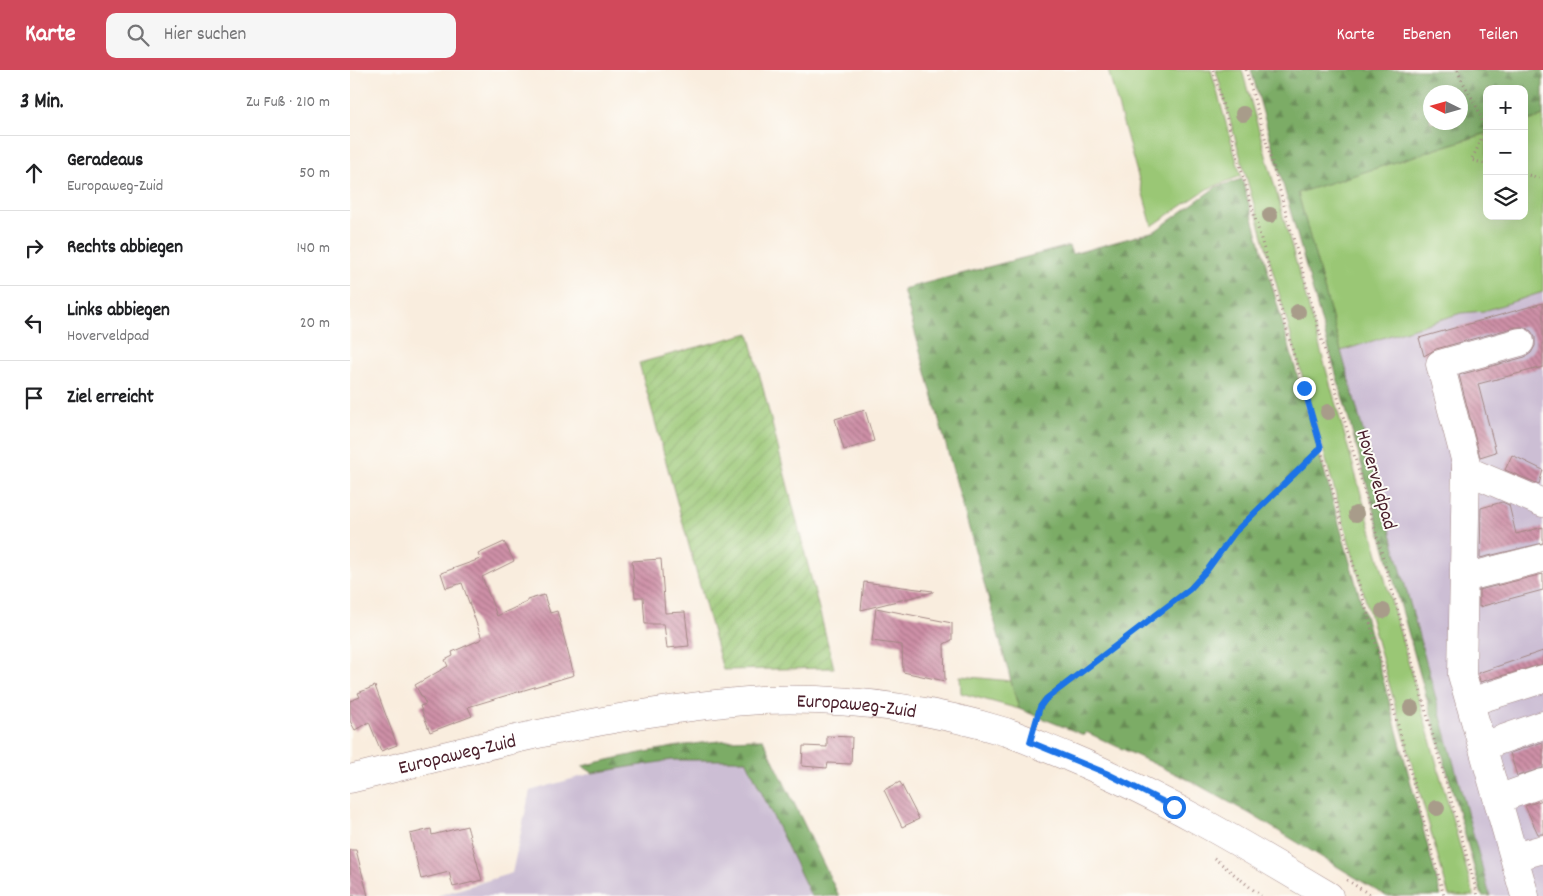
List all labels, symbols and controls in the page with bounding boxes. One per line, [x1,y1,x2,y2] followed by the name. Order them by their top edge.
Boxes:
[106,13,456,58] search box
[25,18,76,52] text: Karte
[124,21,152,49] icon: search
[164,22,246,49] text: Hier suchen
[1337,23,1375,48] text: Karte
[1403,23,1451,48] text: Ebenen
[1479,23,1518,48] text: Teilen
[1423,85,1468,130] north arrow
[1483,85,1528,220] map controls
[1483,85,1528,130] button: +
[20,88,63,118] text: 3 Min.
[246,91,330,114] text: Zu Fuß · 210 m
[1483,130,1528,175] button: −
[67,148,143,175] text: Geradeaus
[20,159,48,187] icon: ahead
[299,162,330,185] text: 50 m
[67,175,163,198] text: Europaweg-Zuid
[1483,175,1528,220] button: layers
[20,234,48,262] icon: right
[67,235,183,262] text: Rechts abbiegen
[296,237,330,260] text: 140 m
[67,298,170,325] text: Links abbiegen
[20,309,48,337] icon: left
[300,312,330,335] text: 20 m
[67,325,149,348] text: Hoverveldpad
[1293,377,1316,400] route end
[20,384,48,412] icon: arrive
[67,385,154,412] text: Ziel erreicht
[1347,426,1403,533] street label: Hoverveldpad
[796,689,918,727] street label: Europaweg-Zuid
[396,728,519,784] street label: Europaweg-Zuid
[1163,796,1186,819] route start

